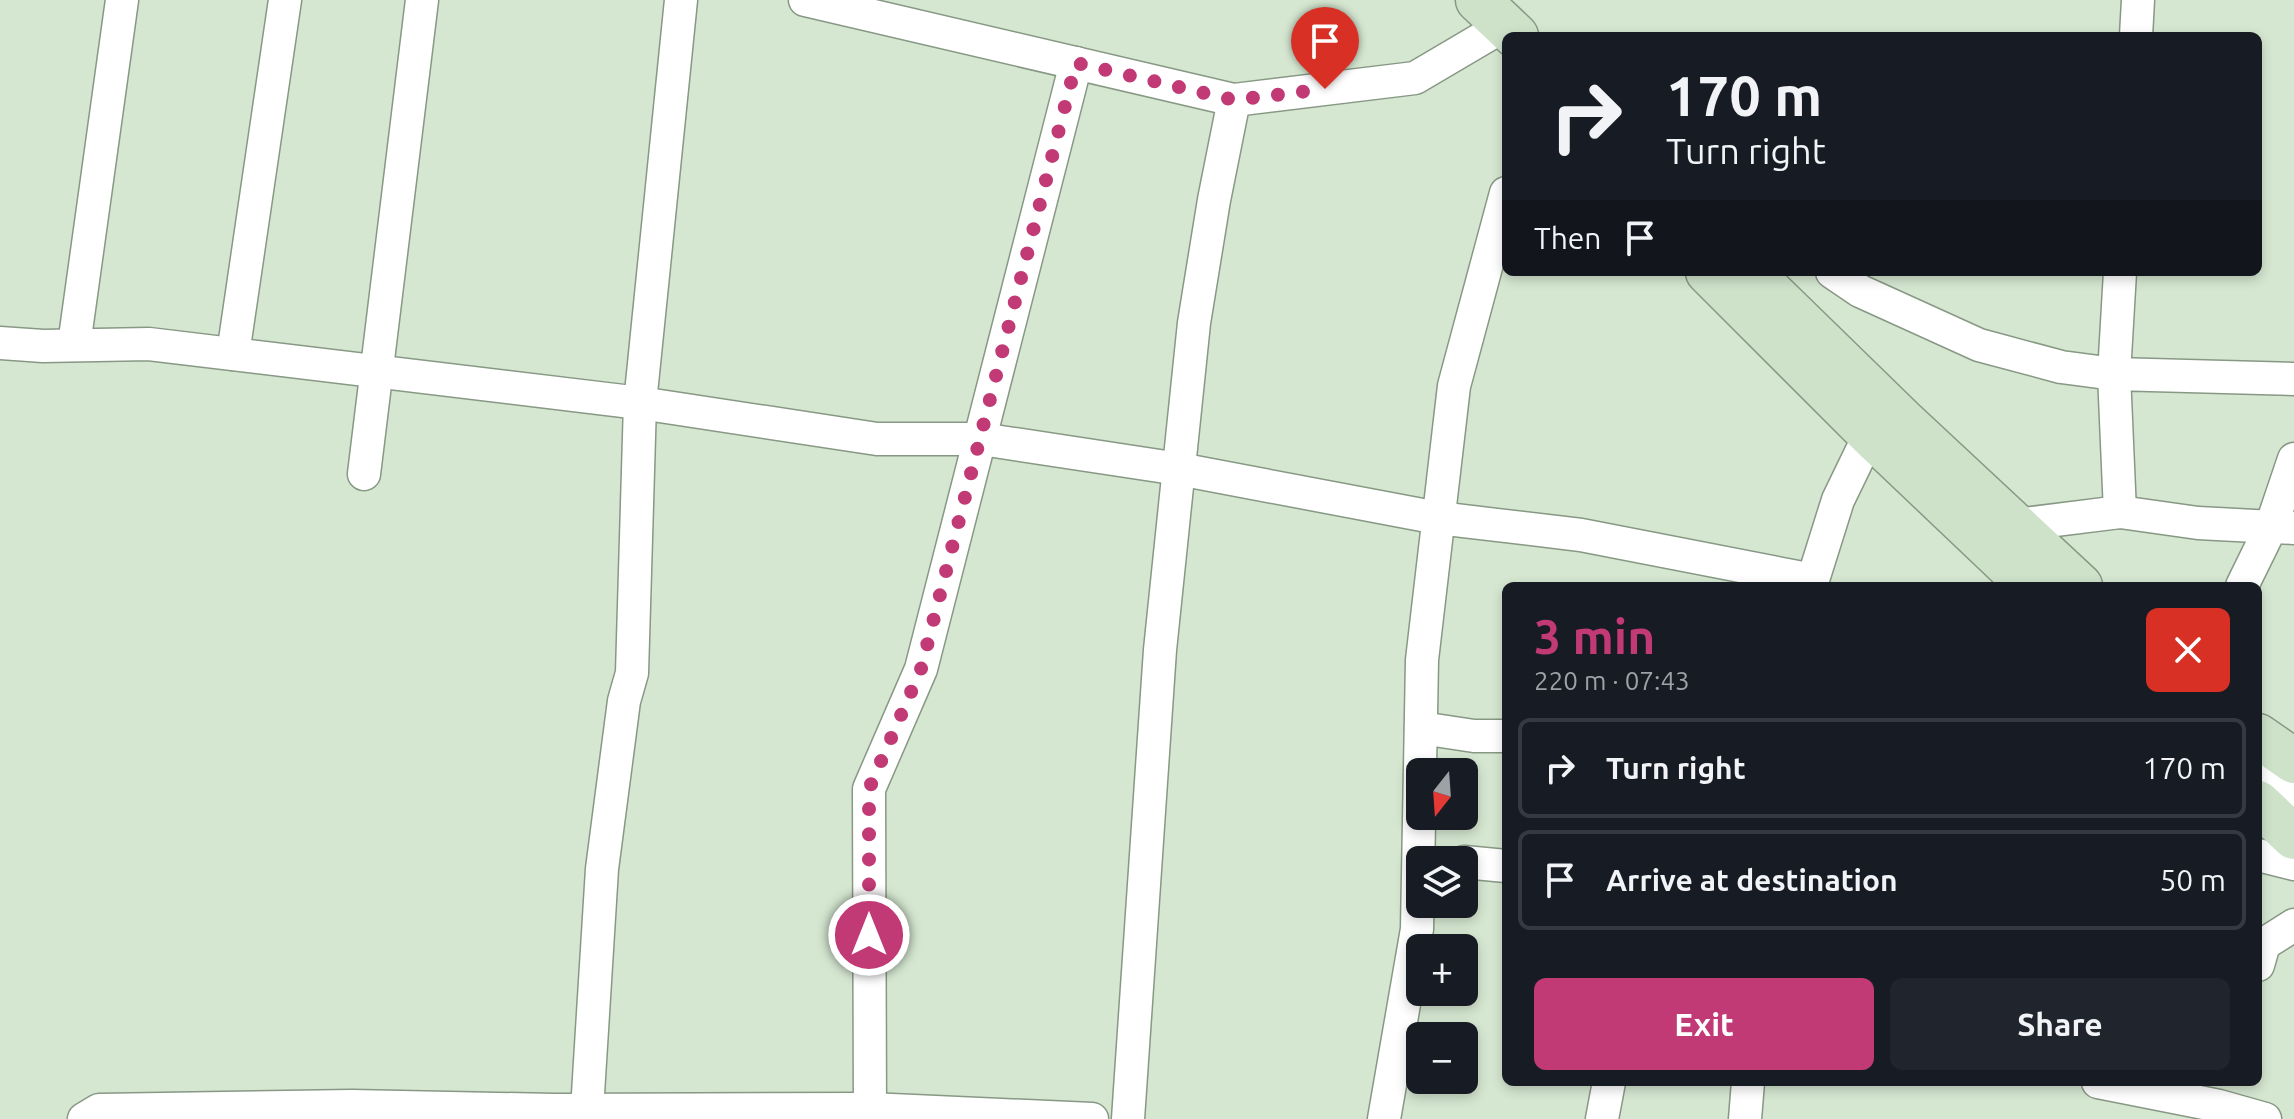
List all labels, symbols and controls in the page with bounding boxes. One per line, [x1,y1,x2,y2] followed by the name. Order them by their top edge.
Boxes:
[1291,7,1359,89] pin
[1303,19,1347,63] icon: arrive
[1534,64,1638,168] icon: right
[1666,64,1822,127] text: 170 m
[1666,130,1826,171] text: Turn right
[1618,216,1662,260] icon: arrive
[1534,221,1602,255] text: Then
[2146,608,2230,692] button: close
[1534,609,1655,663] text: 3 min
[1534,666,1690,695] text: 220 m · 07:43
[1538,746,1582,790] icon: right
[1606,751,1746,785] text: Turn right
[2142,751,2226,785] text: 170 m
[1406,758,1478,830] north arrow
[1406,758,1478,1094] map controls
[1406,846,1478,918] button: layers
[1538,858,1582,902] icon: arrive
[1606,863,1898,897] text: Arrive at destination
[2159,863,2226,897] text: 50 m
[827,893,911,977] position arrow
[1406,934,1478,1006] button: +
[1534,978,1874,1070] button: Exit
[1890,978,2230,1070] button: Share
[1406,1022,1478,1094] button: −

